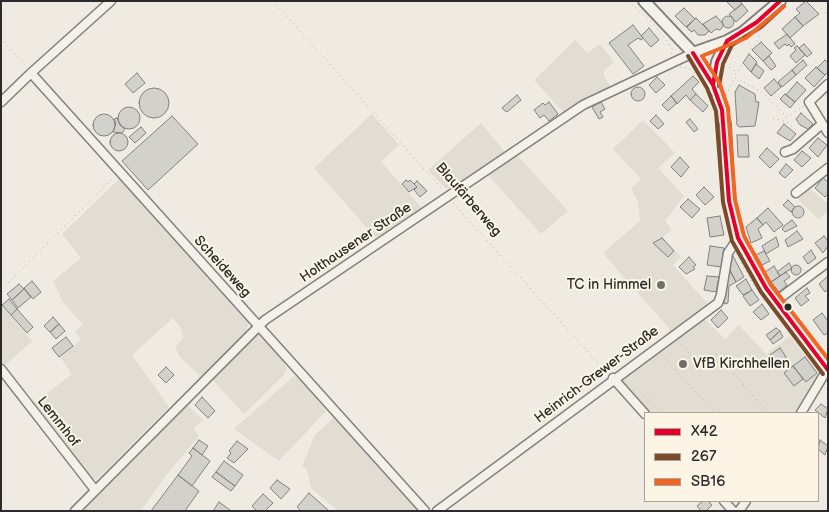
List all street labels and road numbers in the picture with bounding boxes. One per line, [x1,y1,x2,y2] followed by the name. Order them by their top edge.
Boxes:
[431,160,505,240] street label: Blaufärberweg
[297,199,415,287] street label: Holthausener Straße
[190,233,254,301] street label: Scheideweg
[532,323,662,427] street label: Heinrich-Grewer-Straße
[33,394,83,450] street label: Lemmhof

